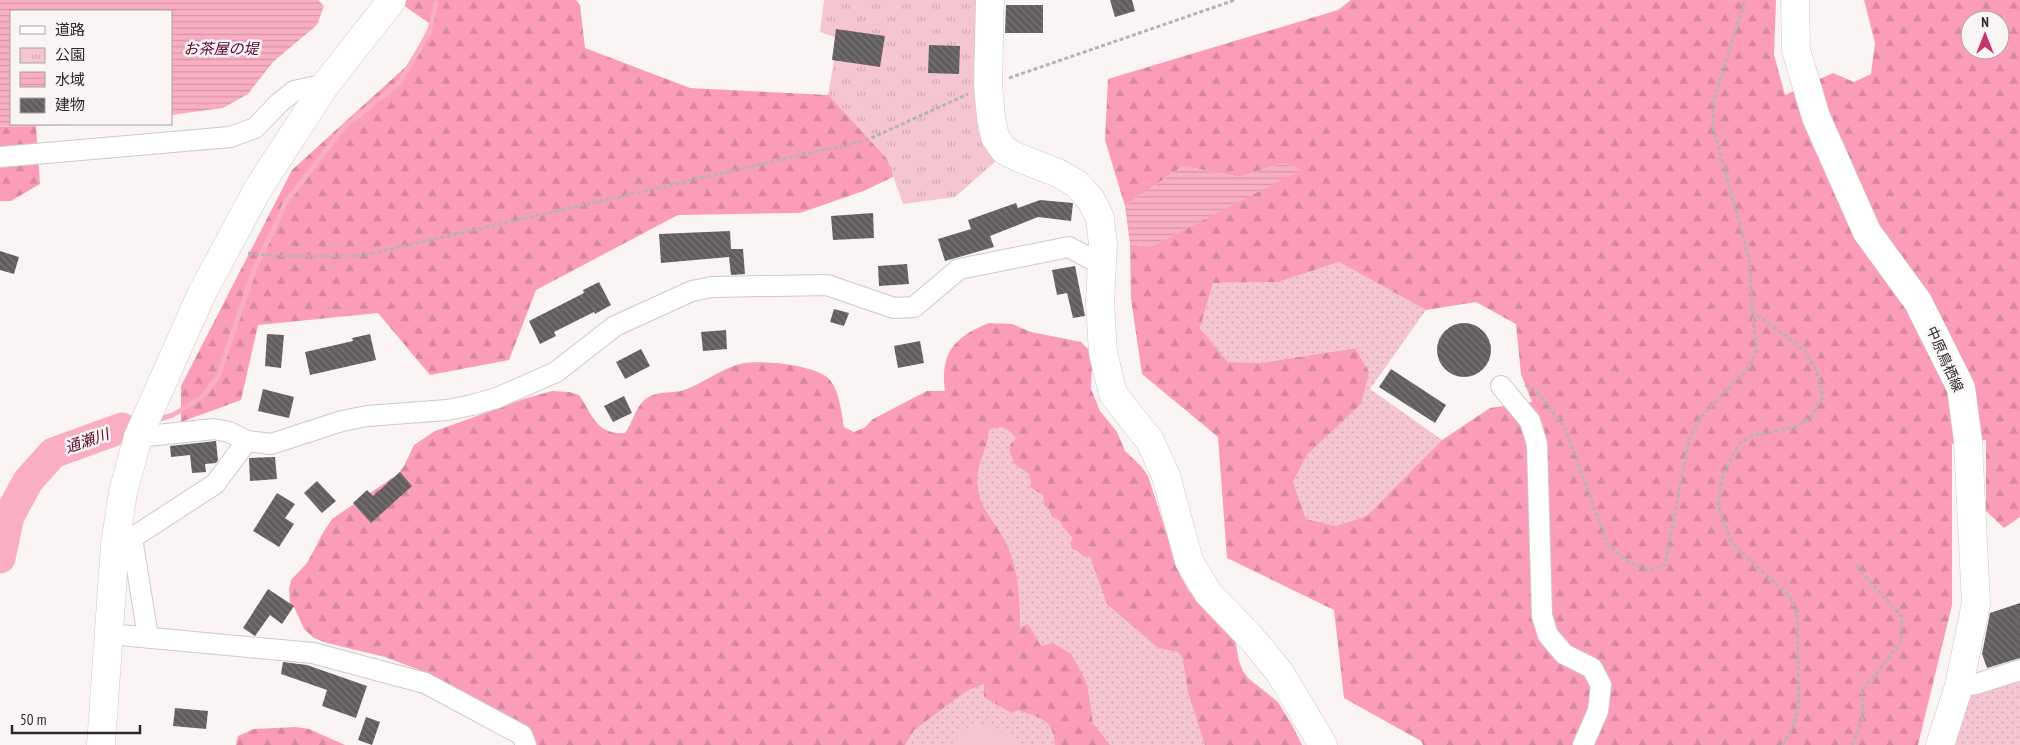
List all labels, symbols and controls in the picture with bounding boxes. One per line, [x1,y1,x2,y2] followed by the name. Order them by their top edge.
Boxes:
[10,10,172,125] legend
[1960,10,2010,60] north arrow
[1981,13,1989,31] text: N
[55,20,85,39] text: 道路
[183,39,260,58] water label: お茶屋の堤
[55,45,85,64] text: 公園
[55,70,85,89] text: 水域
[55,95,85,114] text: 建物
[1923,323,1967,395] street label: 中原鳥栖線
[62,424,113,457] water label: 通瀬川
[12,702,140,734] scale bar
[20,710,46,729] text: 50 m

